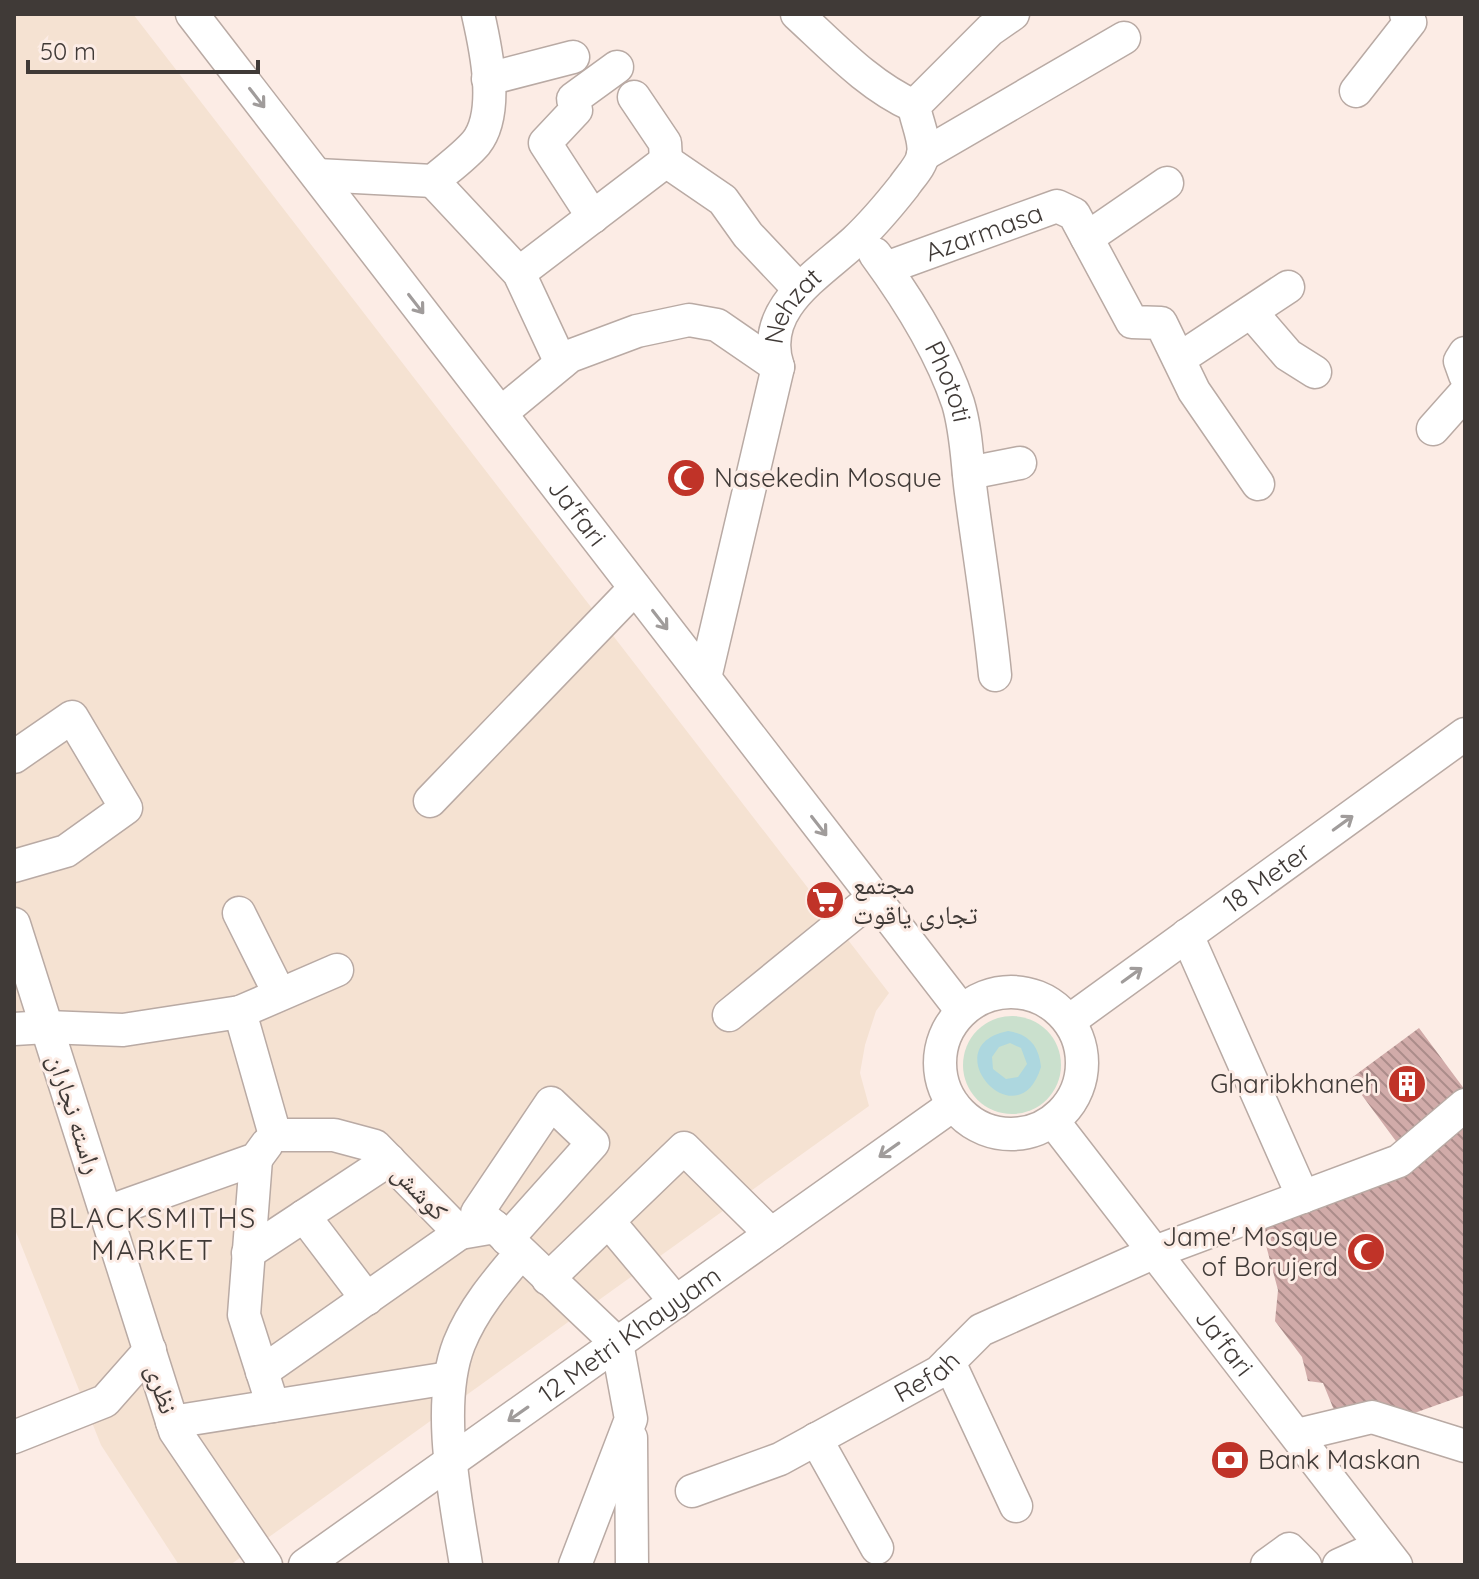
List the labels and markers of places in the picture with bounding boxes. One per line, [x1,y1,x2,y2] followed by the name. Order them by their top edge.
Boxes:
[665,457,707,499] mosque icon: Nasekedin Mosque
[714,461,942,494] place label: Nasekedin Mosque
[853,868,978,931] place label: مجتمع تجاری یاقوت
[804,879,846,921] supermarket icon: مجتمع تجاری یاقوت
[1386,1063,1428,1105] building icon: Gharibkhaneh
[1210,1067,1379,1100] place label: Gharibkhaneh
[1162,1220,1338,1283] place label: Jame' Mosque of Borujerd
[1345,1231,1387,1273] mosque icon: Jame' Mosque of Borujerd
[1209,1439,1251,1481] bank icon: Bank Maskan
[1258,1443,1421,1476] place label: Bank Maskan

